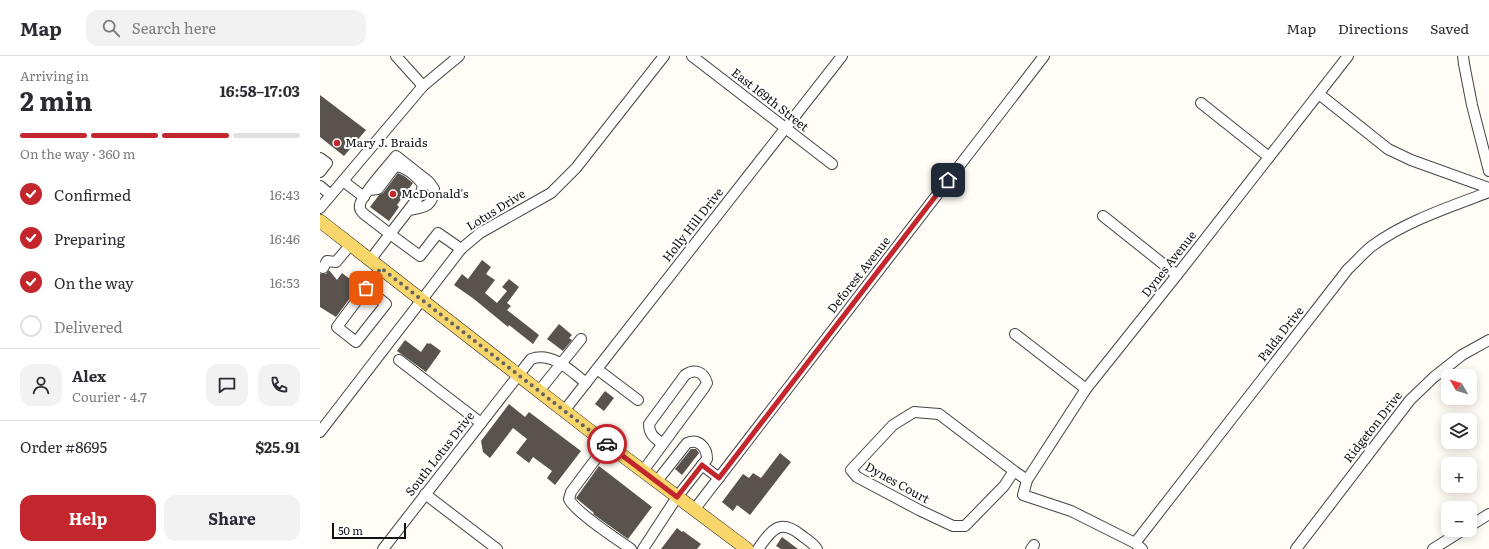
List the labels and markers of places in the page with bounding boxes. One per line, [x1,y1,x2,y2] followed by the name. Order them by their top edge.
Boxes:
[345,133,428,151] place label: Mary J. Braids
[332,138,342,148] marker: Mary J. Braids
[931,163,965,197] pin
[401,184,469,202] place label: McDonald's
[388,189,398,199] marker: McDonald's
[349,271,383,305] pin

